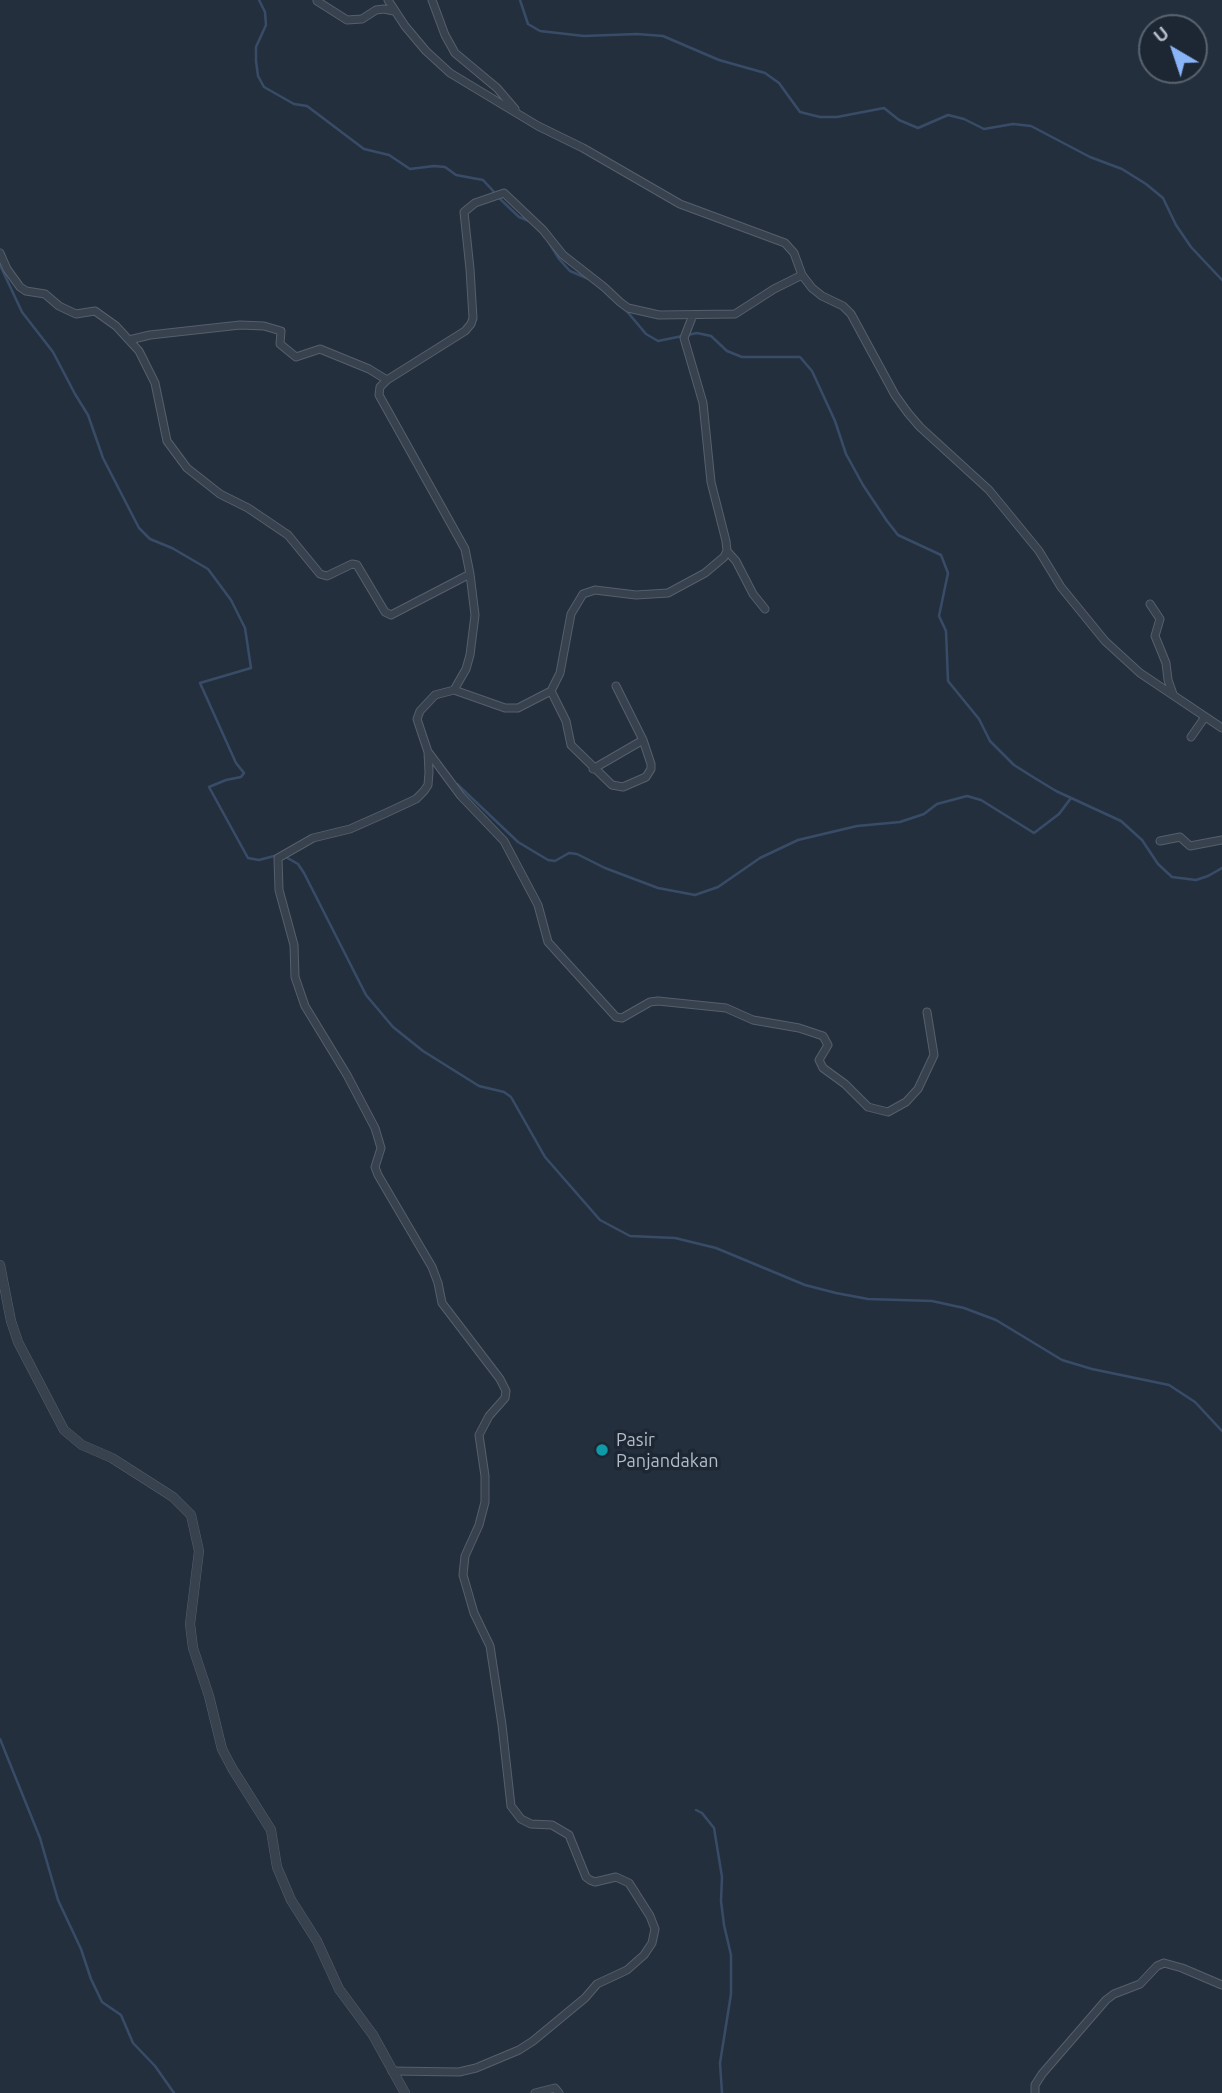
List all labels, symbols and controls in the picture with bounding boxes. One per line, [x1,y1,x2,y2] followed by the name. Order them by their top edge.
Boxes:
[1138,14,1208,84] north arrow
[1149,21,1173,47] text: U
[616,1429,718,1472] place label: Pasir Panjandakan
[594,1442,610,1458] marker: Pasir Panjandakan

